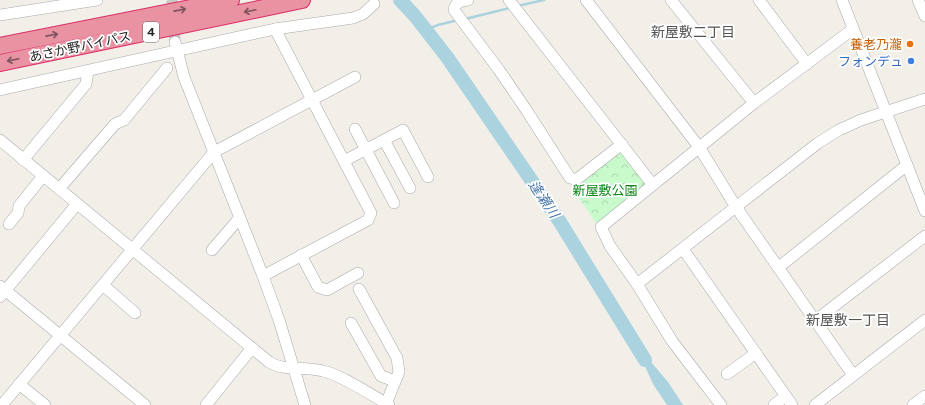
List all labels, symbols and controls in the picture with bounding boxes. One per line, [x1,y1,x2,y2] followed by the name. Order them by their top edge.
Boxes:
[173,6,186,14] one-way arrow
[244,7,257,15] one-way arrow
[143,22,159,42] road number: 4
[651,24,735,40] district label: 新屋敷二丁目
[28,28,132,65] street label: あさか野バイパス
[45,31,58,39] one-way arrow
[850,37,902,52] place label: 養老乃瀧
[905,39,915,49] marker: 養老乃瀧
[838,54,903,69] place label: フォンデュ
[906,56,916,66] marker: フォンデュ
[7,57,20,65] one-way arrow
[526,177,563,223] water label: 逢瀬川
[572,183,638,198] park label: 新屋敷公園
[806,312,890,328] district label: 新屋敷一丁目

